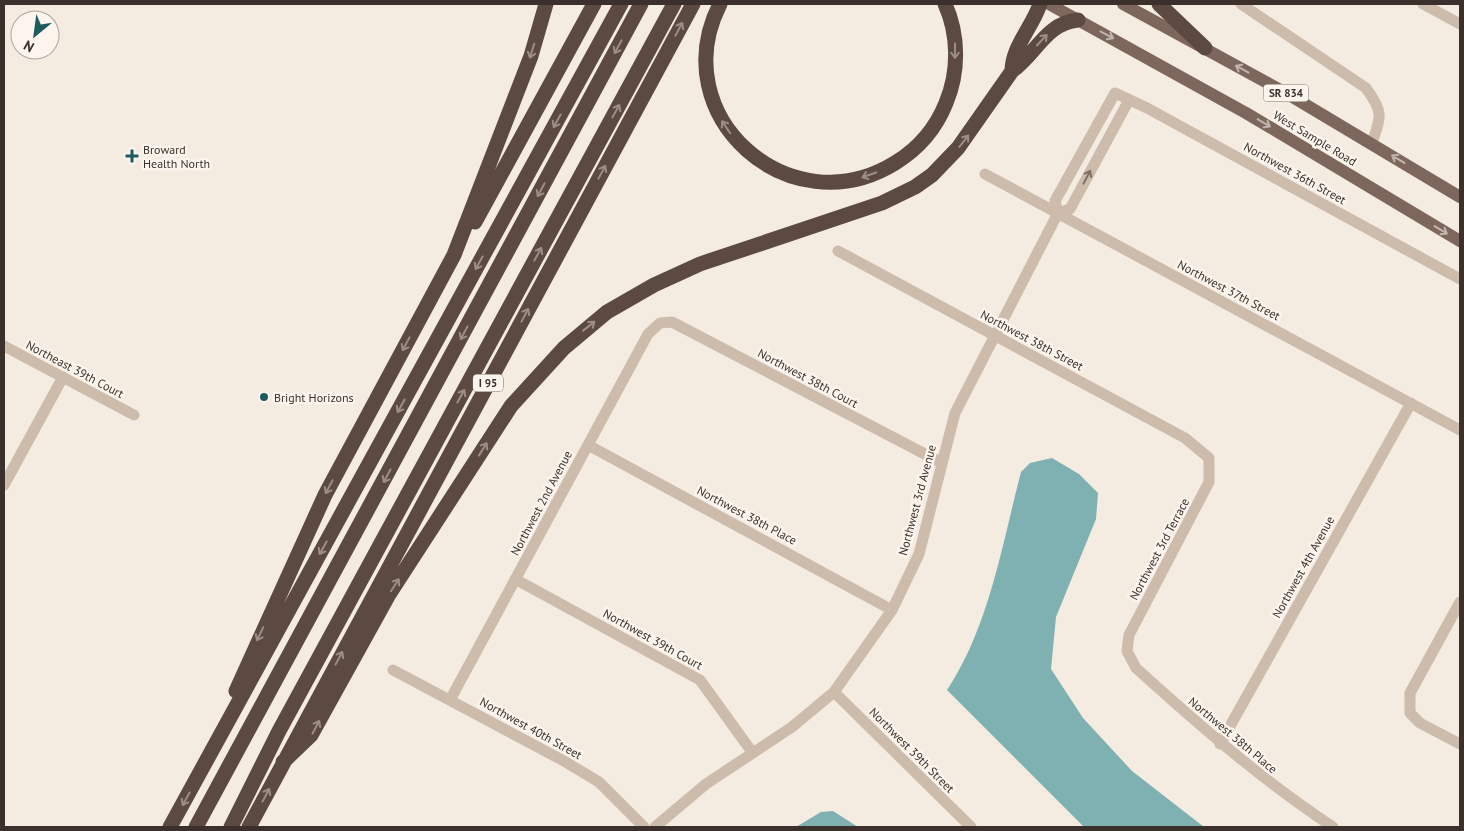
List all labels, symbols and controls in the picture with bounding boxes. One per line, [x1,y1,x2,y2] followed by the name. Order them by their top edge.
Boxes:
[10,10,60,60] north arrow
[675,22,684,37] one-way arrow
[1099,31,1114,40] one-way arrow
[1036,34,1048,46] one-way arrow
[20,36,37,56] text: N
[613,39,623,54] one-way arrow
[527,42,537,58] one-way arrow
[950,42,960,59] one-way arrow
[1236,63,1250,73] one-way arrow
[1264,85,1308,102] road number: SR 834
[612,104,621,119] one-way arrow
[1271,107,1359,169] street label: West Sample Road
[552,113,562,127] one-way arrow
[1256,119,1270,129] one-way arrow
[721,120,731,134] one-way arrow
[958,134,969,147] one-way arrow
[1241,139,1349,207] street label: Northwest 36th Street
[143,142,210,171] place label: Broward Health North
[125,149,139,163] marker: Broward Health North
[1391,153,1405,163] one-way arrow
[598,165,607,180] one-way arrow
[1083,170,1092,185] one-way arrow
[862,171,877,180] one-way arrow
[536,182,546,197] one-way arrow
[1434,225,1448,235] one-way arrow
[534,247,544,261] one-way arrow
[474,255,484,270] one-way arrow
[1175,257,1283,323] street label: Northwest 37th Street
[520,307,530,322] one-way arrow
[978,307,1086,373] street label: Northwest 38th Street
[582,321,595,332] one-way arrow
[459,325,469,340] one-way arrow
[401,336,410,351] one-way arrow
[23,337,127,401] street label: Northeast 39th Court
[755,345,861,411] street label: Northwest 38th Court
[473,374,503,392] road number: I 95
[456,389,466,404] one-way arrow
[274,390,354,405] place label: Bright Horizons
[258,391,270,403] marker: Bright Horizons
[396,398,406,412] one-way arrow
[479,442,489,456] one-way arrow
[895,443,939,557] street label: Northwest 3rd Avenue
[507,448,575,558] street label: Northwest 2nd Avenue
[381,468,391,482] one-way arrow
[324,479,333,494] one-way arrow
[694,482,800,548] street label: Northwest 38th Place
[1126,496,1192,602] street label: Northwest 3rd Terrace
[1269,513,1337,621] street label: Northwest 4th Avenue
[318,541,328,555] one-way arrow
[390,578,400,592] one-way arrow
[601,605,705,673] street label: Northwest 39th Court
[255,626,265,641] one-way arrow
[335,651,344,666] one-way arrow
[477,694,585,762] street label: Northwest 40th Street
[1186,694,1280,776] street label: Northwest 38th Place
[866,704,958,796] street label: Northwest 39th Street
[312,720,321,735] one-way arrow
[262,788,271,803] one-way arrow
[181,792,191,807] one-way arrow

